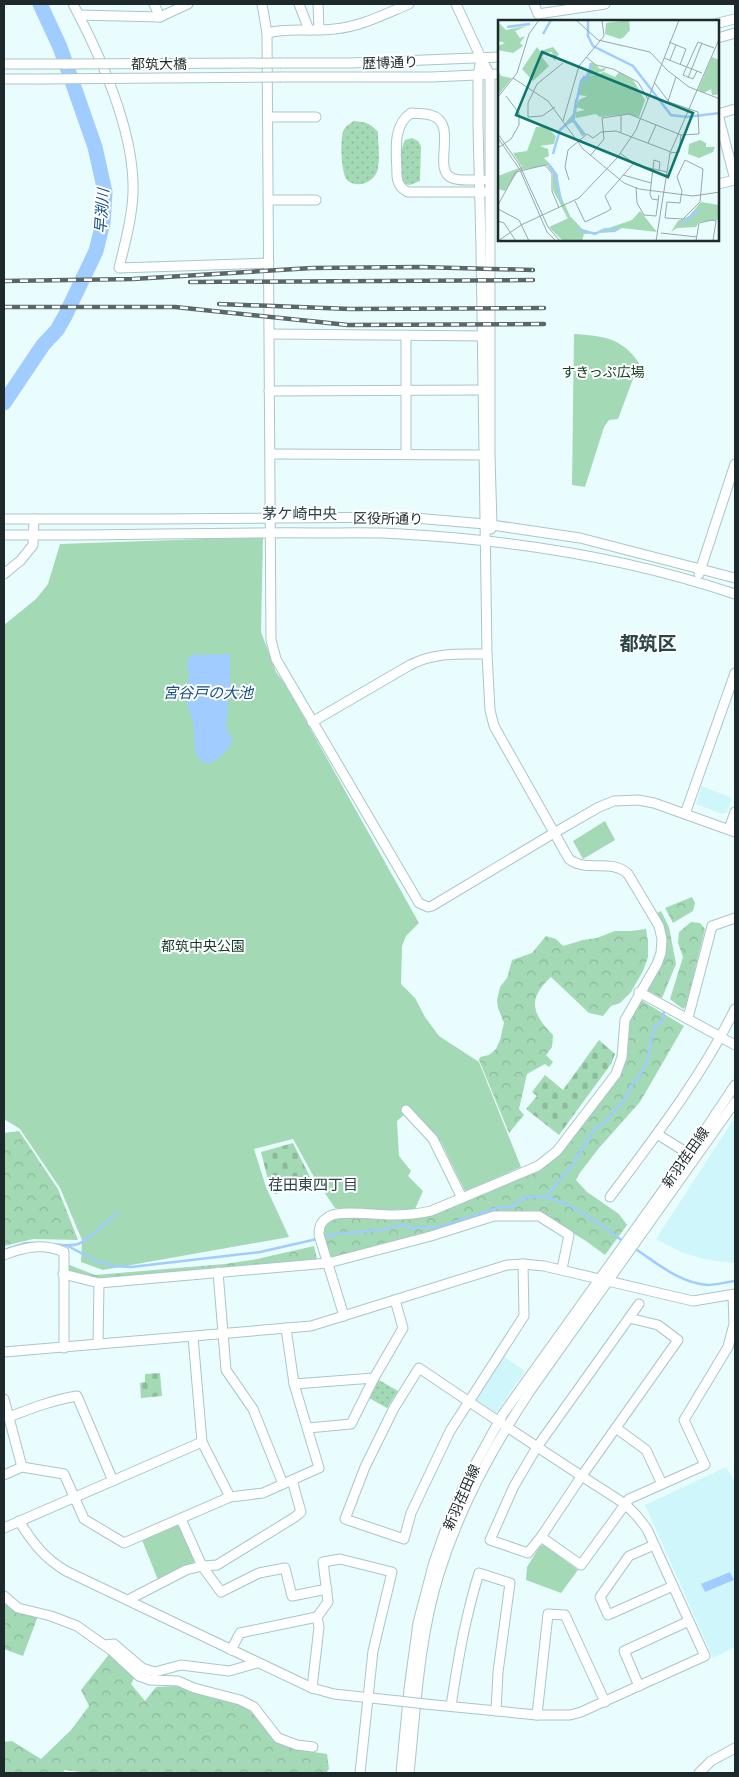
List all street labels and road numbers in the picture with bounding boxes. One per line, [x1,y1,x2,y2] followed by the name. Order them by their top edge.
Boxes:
[362,53,418,71] street label: 歴博通り
[131,55,187,72] street label: 都筑大橋
[353,509,423,527] street label: 区役所通り
[658,1123,712,1191] street label: 新羽荏田線
[439,1462,483,1532] street label: 新羽荏田線

